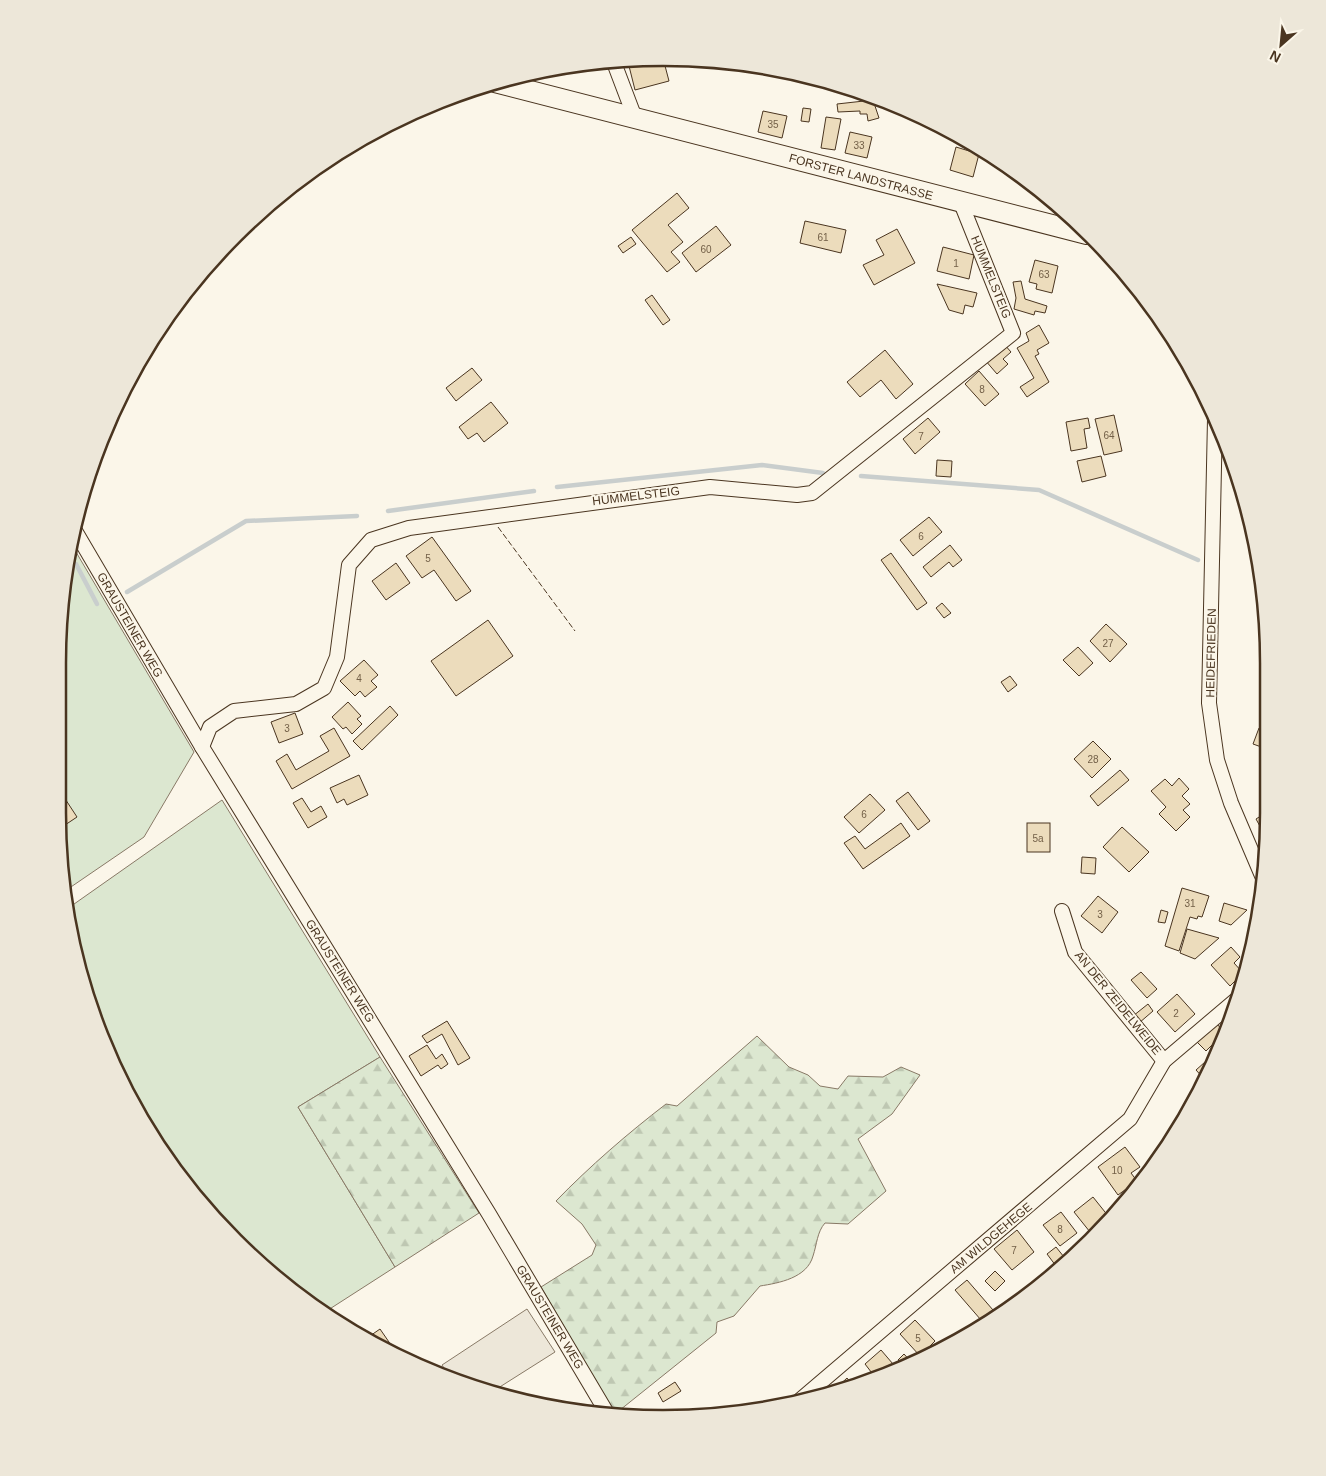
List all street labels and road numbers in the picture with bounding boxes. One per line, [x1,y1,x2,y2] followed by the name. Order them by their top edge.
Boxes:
[787,151,935,203] street label: FORSTER LANDSTRASSE
[968,234,1014,320] street label: HUMMELSTEIG
[591,484,681,508] street label: HUMMELSTEIG
[94,570,166,680] street label: GRAUSTEINER WEG
[1203,608,1219,698] street label: HEIDEFRIEDEN
[303,917,377,1025] street label: GRAUSTEINER WEG
[1072,948,1164,1058] street label: AN DER ZEIDELWEIDE
[947,1200,1035,1276] street label: AM WILDGEHEGE
[513,1263,587,1371] street label: GRAUSTEINER WEG

